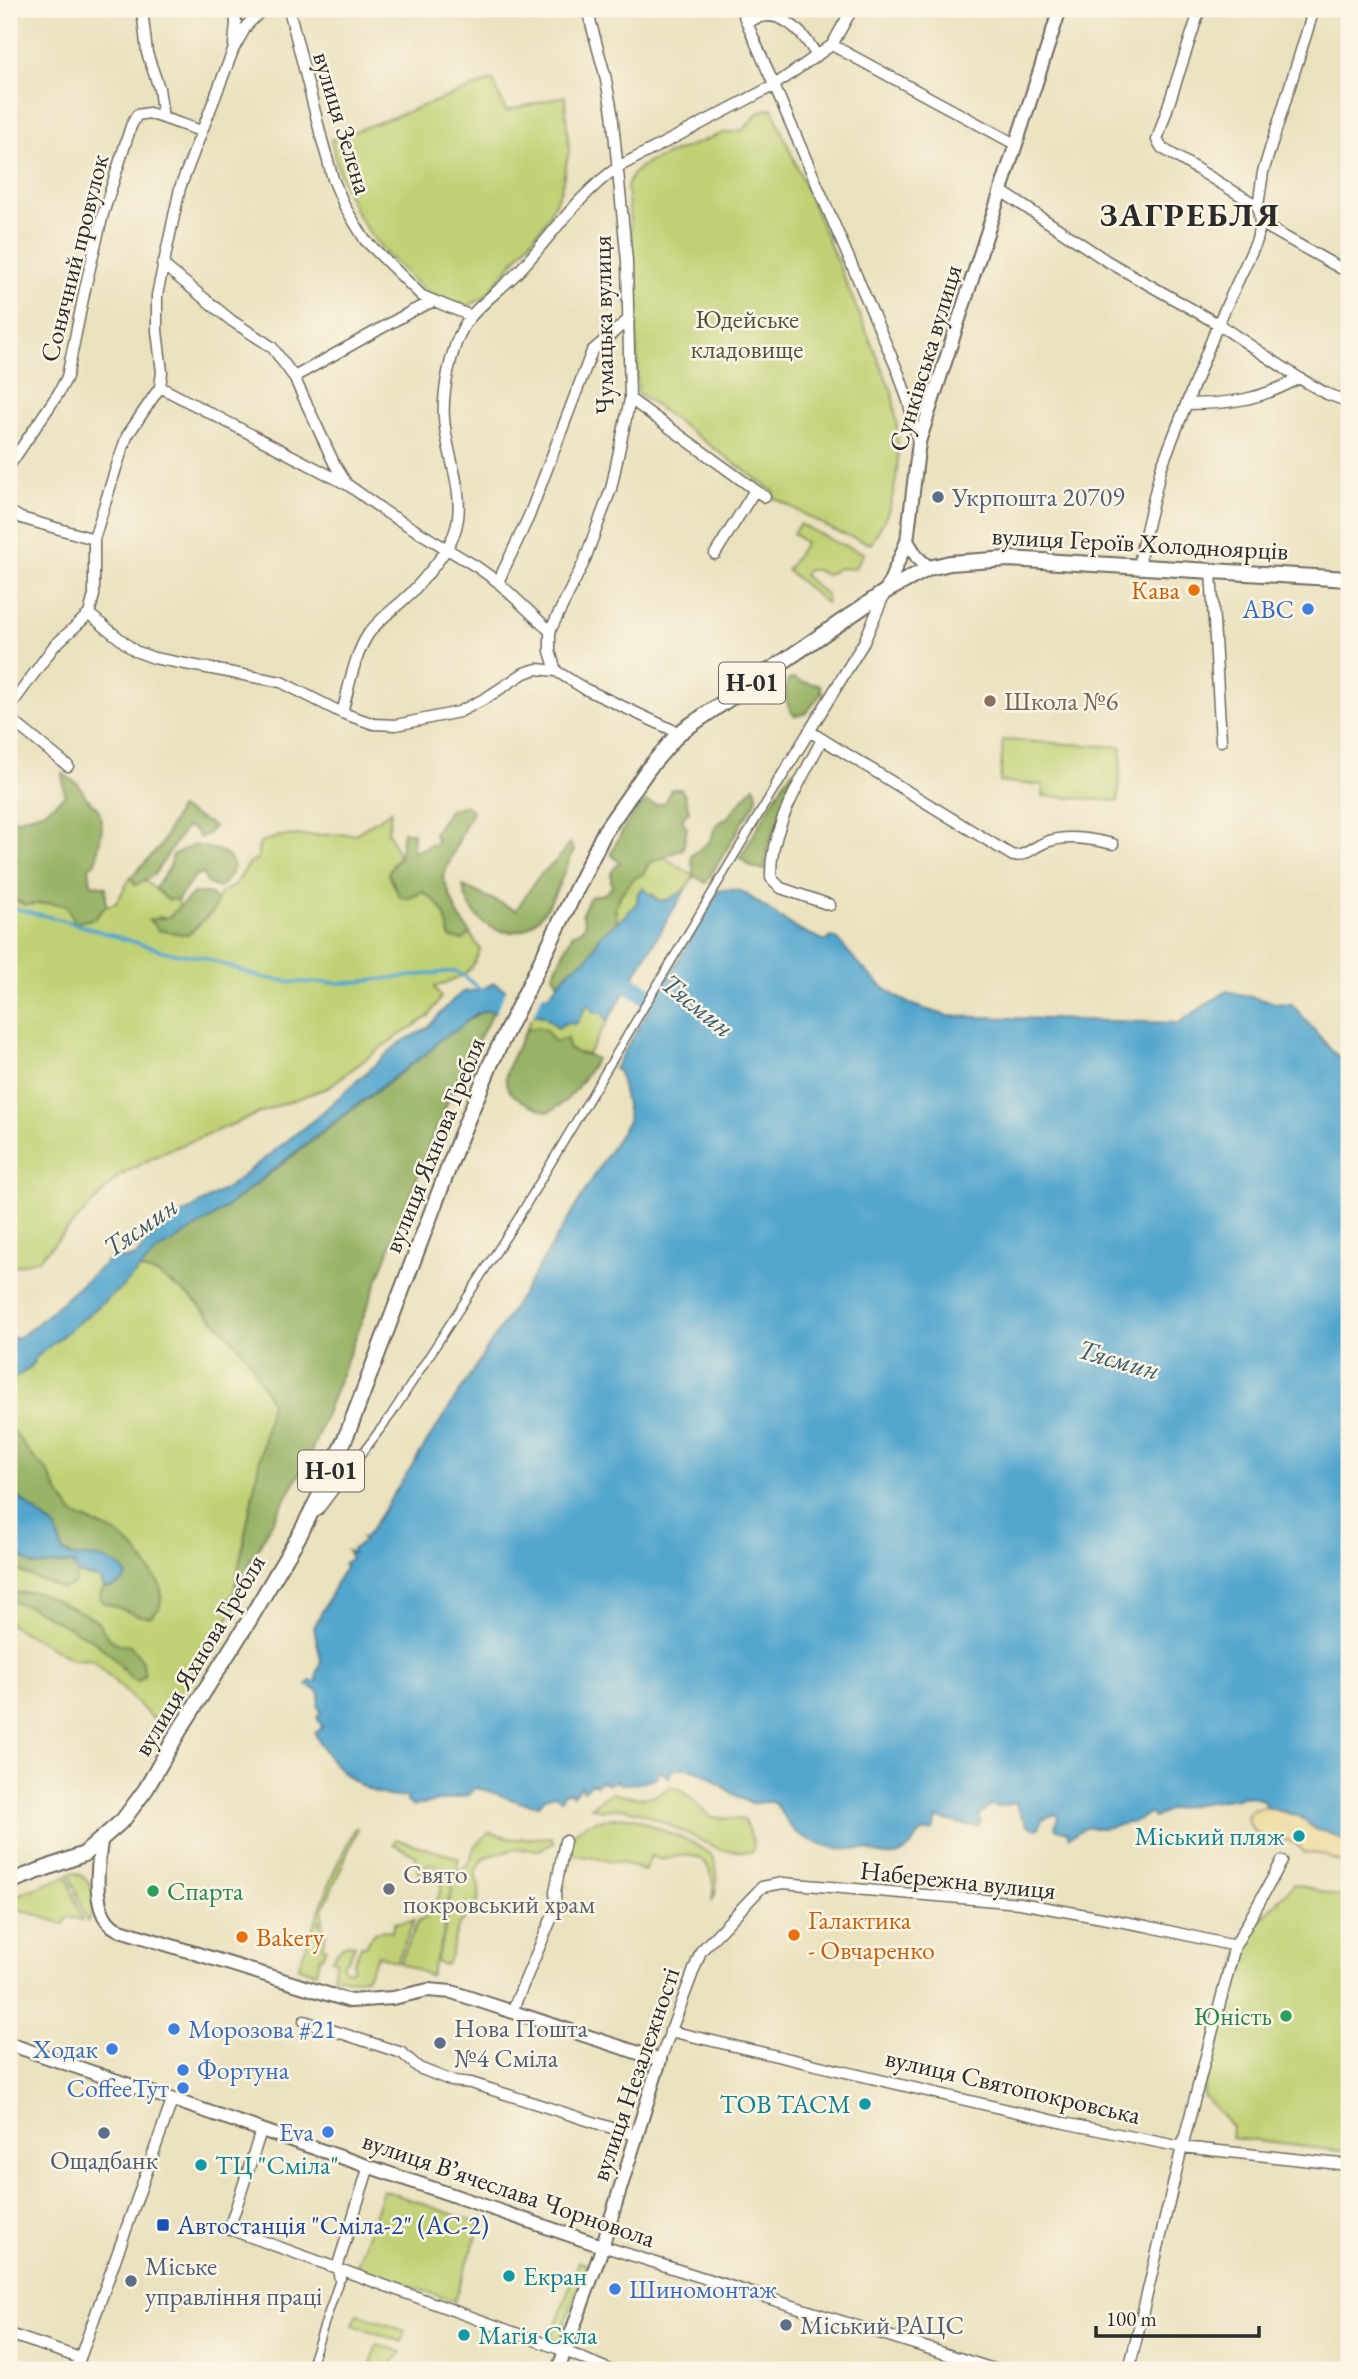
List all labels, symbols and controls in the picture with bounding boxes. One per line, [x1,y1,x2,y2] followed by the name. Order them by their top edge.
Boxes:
[305,47,381,199] street label: вулиця Зелена
[32,150,116,365] street label: Сонячний провулок
[1099,193,1281,236] district label: ЗАГРЕБЛЯ
[584,235,622,415] street label: Чумацька вулиця
[880,260,970,456] street label: Сунківська вулиця
[691,302,803,366] park label: Юдейське кладовище
[951,480,1125,514] place label: Укрпошта 20709
[930,489,946,505] marker: Укрпошта 20709
[991,518,1289,568] street label: вулиця Героїв Холодноярців
[1131,573,1181,607] place label: Кава
[1186,582,1202,598] marker: Кава
[1241,592,1294,626] place label: ABC
[1300,601,1316,617] marker: ABC
[719,662,785,704] road number: Н-01
[1004,684,1118,718] place label: Школа №6
[982,693,998,709] marker: Школа №6
[654,965,742,1045] water label: Тясмин
[375,1032,493,1258] street label: вулиця Яхнова Гребля
[95,1187,185,1265] water label: Тясмин
[1074,1330,1164,1388] water label: Тясмин
[298,1450,364,1492] road number: Н-01
[125,1548,273,1762] street label: вулиця Яхнова Гребля
[1134,1819,1285,1853] place label: Міський пляж
[1291,1828,1307,1844] marker: Міський пляж
[858,1853,1058,1907] street label: Набережна вулиця
[403,1857,595,1921] place label: Свято покровський храм
[167,1874,244,1908] place label: Спарта
[381,1881,397,1897] marker: Свято покровський храм
[145,1883,161,1899] marker: Спарта
[808,1903,935,1967] place label: Галактика - Овчаренко
[256,1920,325,1954] place label: Bakery
[786,1927,802,1943] marker: Галактика - Овчаренко
[234,1929,250,1945] marker: Bakery
[582,1963,688,2185] street label: вулиця Незалежності
[1194,1999,1272,2033] place label: Юність
[1278,2008,1294,2024] marker: Юність
[454,2011,589,2075] place label: Нова Пошта №4 Сміла
[188,2012,336,2046] place label: Морозова #21
[166,2021,182,2037] marker: Морозова #21
[32,2032,99,2066] place label: Ходак
[432,2035,448,2051] marker: Нова Пошта №4 Сміла
[882,2040,1144,2132] street label: вулиця Святопокровська
[104,2041,120,2057] marker: Ходак
[197,2053,290,2087] place label: Фортуна
[175,2062,191,2078] marker: Фортуна
[66,2071,169,2105] place label: CoffeeТут
[175,2080,191,2096] marker: CoffeeТут
[719,2087,851,2121] place label: ТОВ ТАСМ
[857,2096,873,2112] marker: ТОВ ТАСМ
[279,2115,315,2149] place label: Eva
[358,2123,660,2255] street label: вулиця Вʼячеслава Чорновола
[320,2124,336,2140] marker: Eva
[96,2125,112,2141] marker: Ощадбанк
[50,2143,159,2177] place label: Ощадбанк
[215,2148,339,2182] place label: ТЦ "Смiла"
[193,2157,209,2173] marker: ТЦ "Смiла"
[176,2208,489,2242] place label: Автостанція "Сміла-2" (АС-2)
[155,2217,171,2233] marker: Автостанція "Сміла-2" (АС-2)
[145,2249,322,2313] place label: Міське управління праці
[523,2259,587,2293] place label: Екран
[501,2268,517,2284] marker: Екран
[629,2272,777,2306] place label: Шиномонтаж
[123,2273,139,2289] marker: Міське управління праці
[607,2281,623,2297] marker: Шиномонтаж
[1096,2295,1258,2339] scale bar
[1106,2305,1157,2332] text: 100 m
[800,2308,964,2342] place label: Міський РАЦС
[778,2317,794,2333] marker: Міський РАЦС
[478,2318,598,2352] place label: Магія Скла
[456,2327,472,2343] marker: Магія Скла

